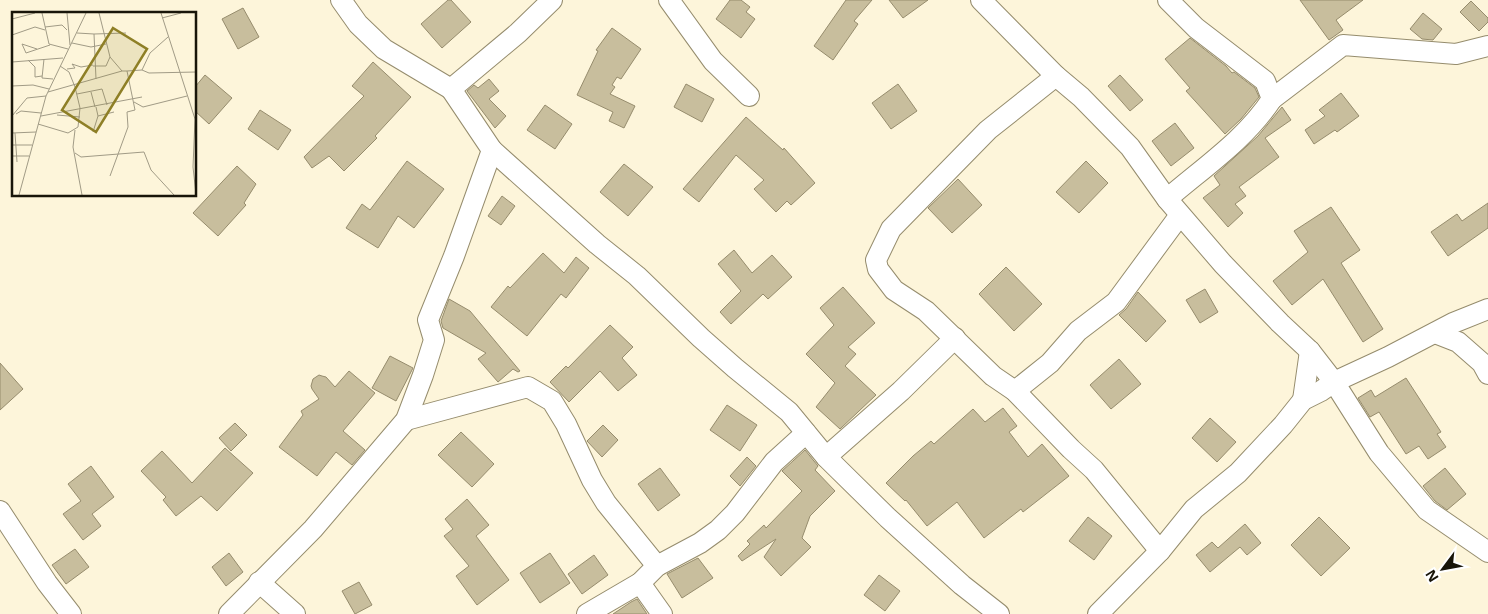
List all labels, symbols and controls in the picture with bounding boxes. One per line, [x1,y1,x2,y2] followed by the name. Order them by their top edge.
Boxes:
[12,12,196,196] inset map
[1418,544,1468,594] north arrow
[1420,566,1443,586] text: N

